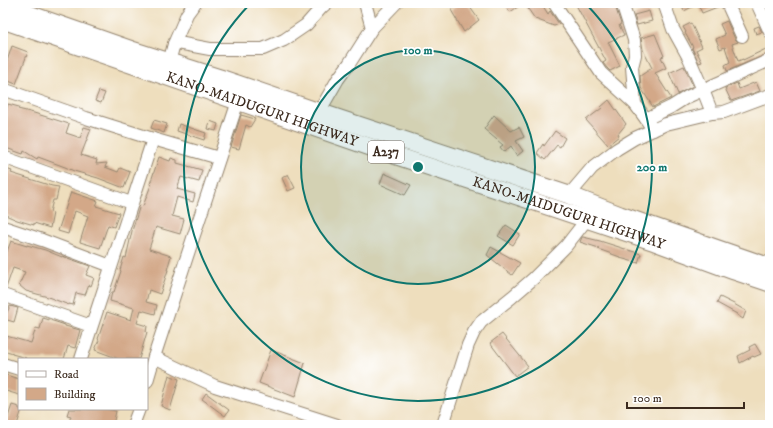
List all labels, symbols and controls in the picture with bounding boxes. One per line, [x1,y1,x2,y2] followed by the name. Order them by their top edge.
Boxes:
[404,43,432,58] text: 100 m
[164,68,360,151] street label: KANO-MAIDUGURI HIGHWAY
[368,141,404,163] road number: A237
[411,160,425,174] centre of rings
[637,160,667,175] text: 200 m
[470,173,668,254] street label: KANO-MAIDUGURI HIGHWAY
[18,358,148,410] legend
[54,367,79,382] text: Road
[627,384,744,410] scale bar
[54,387,95,402] text: Building
[633,391,662,406] text: 100 m

